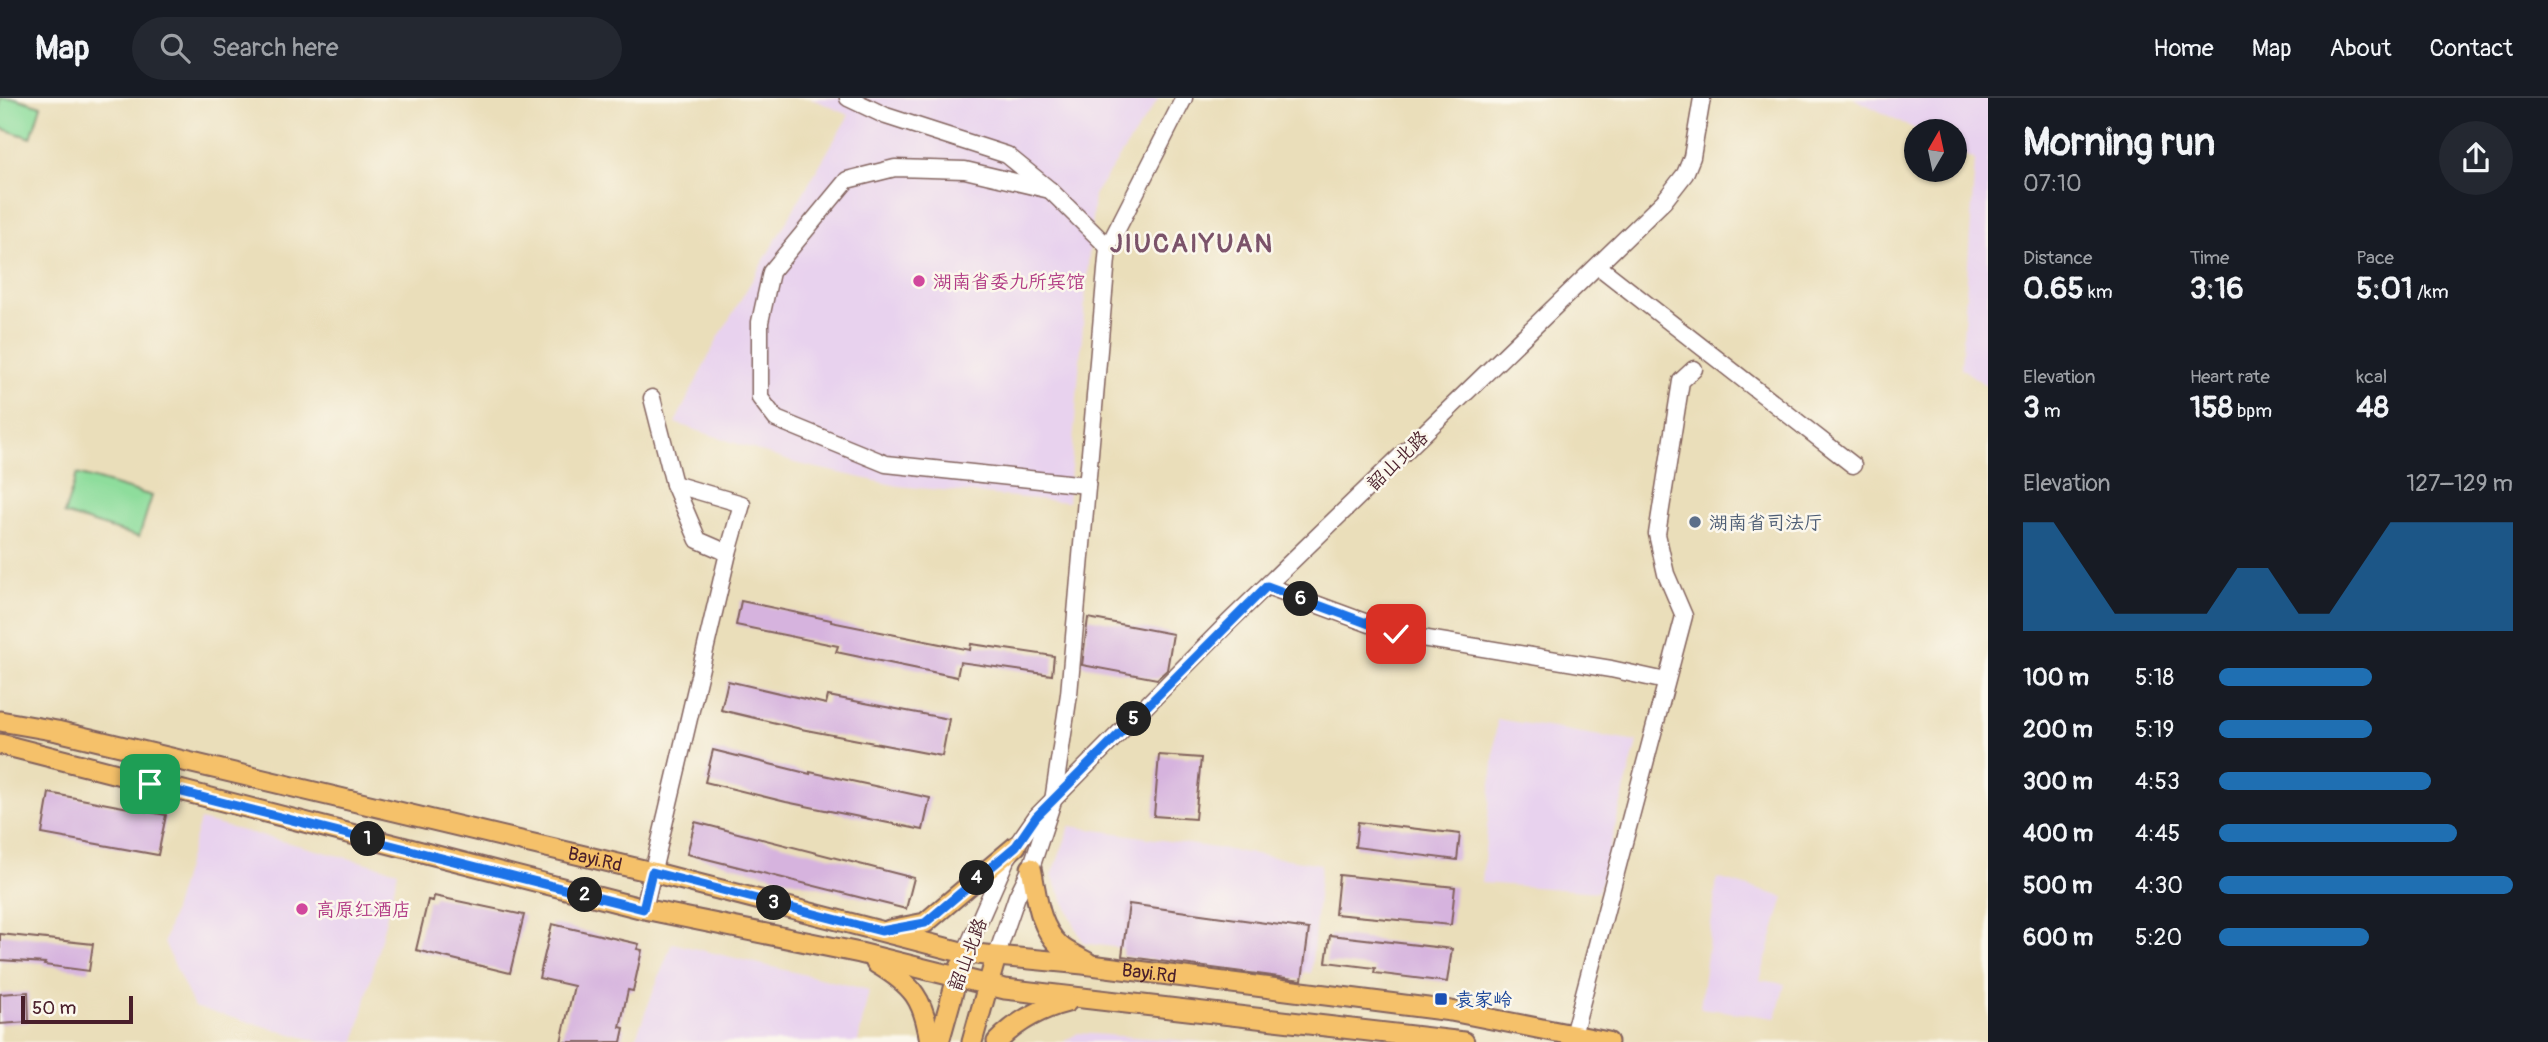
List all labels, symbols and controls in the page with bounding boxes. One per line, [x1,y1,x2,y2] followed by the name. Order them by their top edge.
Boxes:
[132,17,622,80] search box
[35,28,90,69] text: Map
[156,29,194,67] icon: search
[212,32,339,64] text: Search here
[2153,34,2214,63] text: Home
[2252,34,2292,63] text: Map
[2330,34,2392,63] text: About
[2430,34,2513,63] text: Contact
[1904,119,1967,182] north arrow
[1904,119,1967,182] map controls
[2023,119,2215,167] text: Morning run
[2439,121,2513,195] button: share
[2023,169,2082,198] text: 07:10
[1110,228,1274,260] district label: JIUCAIYUAN
[2023,246,2092,270] text: Distance
[2190,246,2229,270] text: Time
[2356,246,2394,270] text: Pace
[933,270,1085,294] place label: 湖南省委九所宾馆
[2023,270,2084,307] text: 0.65
[2190,270,2244,307] text: 3:16
[2356,270,2413,307] text: 5:01
[911,273,927,289] marker: 湖南省委九所宾馆
[2084,280,2113,304] text: km
[2413,280,2449,304] text: /km
[2023,365,2095,389] text: Elevation
[2190,365,2270,389] text: Heart rate
[2356,365,2387,389] text: kcal
[2023,389,2040,426] text: 3
[2190,389,2233,426] text: 158
[2356,389,2389,426] text: 48
[2040,399,2061,423] text: m
[2233,399,2272,423] text: bpm
[1362,426,1433,496] street label: 韶山北路
[2023,469,2111,498] text: Elevation
[2406,469,2513,498] text: 127–129 m
[1709,511,1823,535] place label: 湖南省司法厅
[1687,514,1703,530] marker: 湖南省司法厅
[1284,582,1318,616] pin: 6
[1295,586,1306,610] text: 6
[1366,604,1426,664] pin
[1377,615,1415,653] icon: check
[2023,663,2089,692] text: 100 m
[2135,663,2174,692] text: 5:18
[1116,702,1152,736] pin: 5
[1128,706,1139,730] text: 5
[2023,715,2093,744] text: 200 m
[2135,715,2174,744] text: 5:19
[120,754,180,814] pin
[131,765,169,803] icon: arrive
[2023,767,2093,796] text: 300 m
[2135,767,2180,796] text: 4:53
[2023,819,2093,848] text: 400 m
[2135,819,2180,848] text: 4:45
[350,822,386,856] pin: 1
[364,826,371,850] text: 1
[565,841,625,878] street label: Bayi.Rd
[960,860,995,896] pin: 4
[971,865,982,889] text: 4
[2023,871,2092,900] text: 500 m
[2135,871,2183,900] text: 4:30
[568,878,602,912] pin: 2
[579,882,590,906] text: 2
[756,886,792,920] pin: 3
[768,890,779,914] text: 3
[316,898,411,922] place label: 高原红酒店
[294,901,310,917] marker: 高原红酒店
[943,915,993,994] street label: 韶山北路
[2023,923,2093,952] text: 600 m
[2135,923,2182,952] text: 5:20
[1120,958,1178,989] street label: Bayi.Rd
[1455,988,1512,1012] place label: 袁家岭
[1433,991,1449,1007] marker: 袁家岭
[21,993,133,1025] scale bar
[32,996,76,1020] text: 50 m

